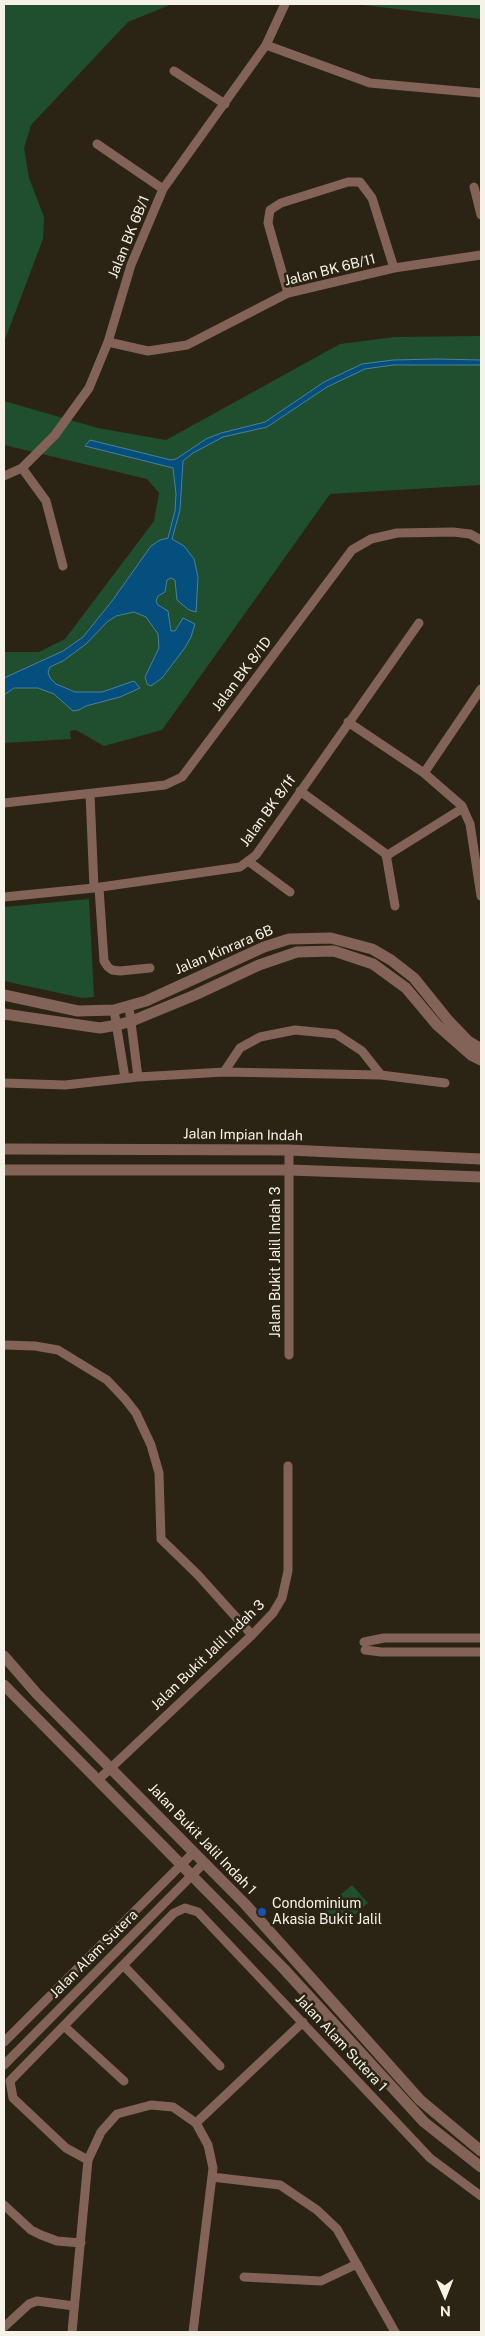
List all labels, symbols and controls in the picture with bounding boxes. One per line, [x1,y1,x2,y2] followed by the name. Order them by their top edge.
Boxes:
[105,193,153,281] street label: Jalan BK 6B/1
[283,251,377,289] street label: Jalan BK 6B/11
[209,634,275,714] street label: Jalan BK 8/1D
[236,772,300,850] street label: Jalan BK 8/1f
[172,922,276,978] street label: Jalan Kinrara 6B
[183,1126,303,1144] street label: Jalan Impian Indah
[268,1186,284,1338] street label: Jalan Bukit Jalil Indah 3
[148,1596,268,1714] street label: Jalan Bukit Jalil Indah 3
[144,1780,260,1898] street label: Jalan Bukit Jalil Indah 1
[272,1896,382,1928] place label: Condominium Akasia Bukit Jalil
[46,1906,142,2002] street label: Jalan Alam Sutera
[256,1906,268,1918] marker: Condominium Akasia Bukit Jalil
[292,1991,390,2095] street label: Jalan Alam Sutera 1
[420,2271,470,2321] north arrow
[440,2303,451,2319] text: N

